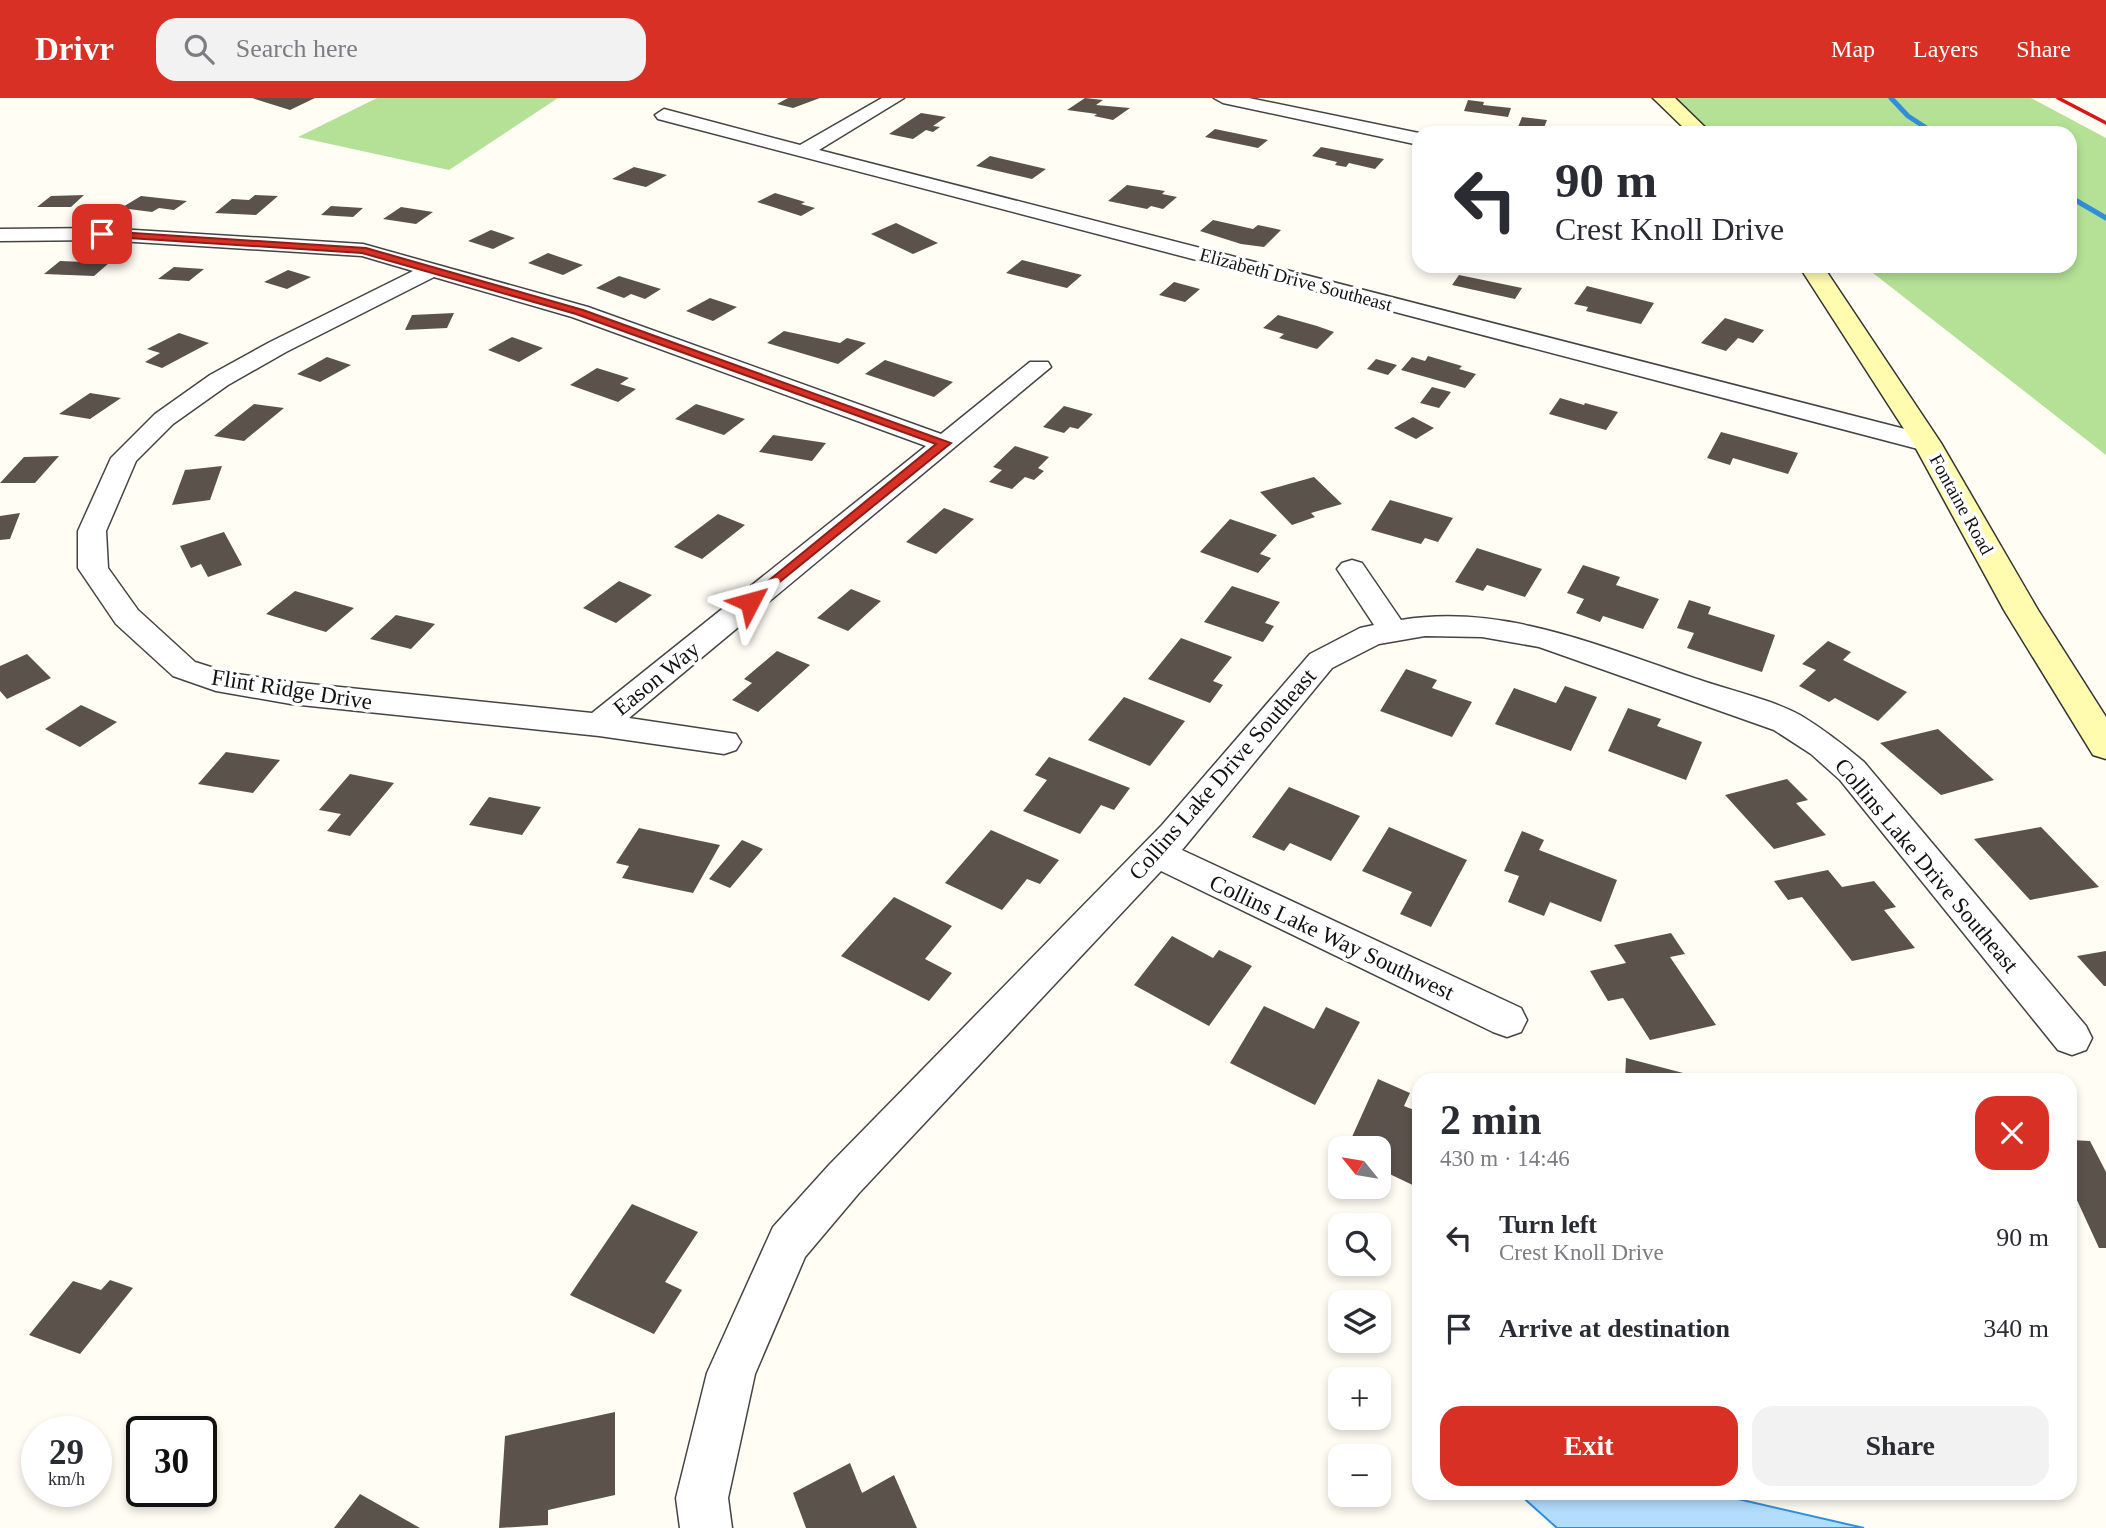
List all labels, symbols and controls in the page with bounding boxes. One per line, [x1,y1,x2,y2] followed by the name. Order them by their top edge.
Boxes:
[156,18,646,81] search box
[180,30,218,68] icon: search
[35,31,114,67] text: Drivr
[236,34,358,63] text: Search here
[1831,36,1875,62] text: Map
[1913,36,1978,62] text: Layers
[2016,36,2071,62] text: Share
[1555,153,1657,208] text: 90 m
[1440,154,1531,245] icon: left
[72,204,132,264] pin
[1555,211,1784,247] text: Crest Knoll Drive
[83,215,121,253] icon: arrive
[1197,244,1395,315] street label: Elizabeth Drive Southeast
[1925,450,1998,558] street label: Fontaine Road
[713,565,787,639] position arrow
[608,636,705,721] street label: Eason Way
[1124,663,1321,885] street label: Collins Lake Drive Southeast
[210,664,374,715] street label: Flint Ridge Drive
[1830,753,2024,978] street label: Collins Lake Drive Southeast
[1206,870,1458,1005] street label: Collins Lake Way Southwest
[1975,1096,2049,1170] button: close
[1440,1097,1542,1143] text: 2 min
[1328,1136,1391,1199] north arrow
[1328,1136,1391,1507] map controls
[1440,1146,1570,1171] text: 430 m · 14:46
[1499,1210,1597,1239] text: Turn left
[1328,1213,1391,1276] button: search
[1440,1219,1478,1257] icon: left
[1996,1223,2049,1252] text: 90 m
[1499,1240,1664,1265] text: Crest Knoll Drive
[1328,1290,1391,1353] button: layers
[1440,1310,1478,1348] icon: arrive
[1499,1314,1730,1343] text: Arrive at destination
[1983,1314,2049,1343] text: 340 m
[1328,1367,1391,1430] button: +
[1440,1406,1738,1486] button: Exit
[1752,1406,2049,1486] button: Share
[126,1416,217,1507] speed limit sign: 30
[49,1433,84,1472] text: 29
[1328,1444,1391,1507] button: −
[48,1469,85,1489] text: km/h

